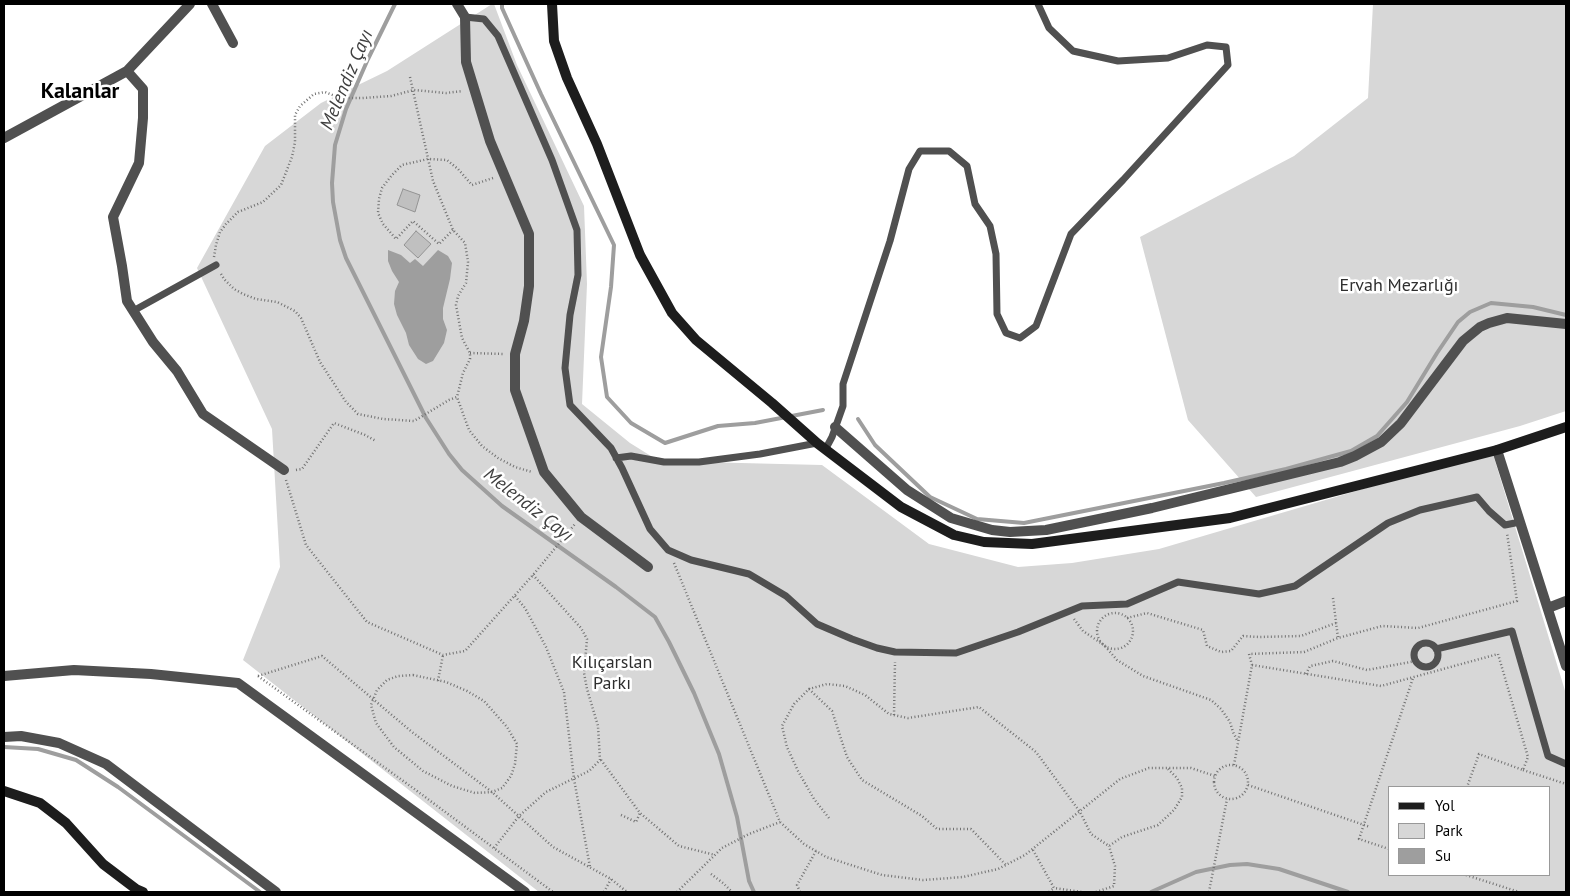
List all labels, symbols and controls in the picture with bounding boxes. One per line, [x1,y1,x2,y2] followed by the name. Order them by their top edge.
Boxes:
[316,26,378,134] water label: Melendiz Çayı
[41,79,119,105] district label: Kalanlar
[1340,275,1458,297] park label: Ervah Mezarlığı
[479,463,577,547] water label: Melendiz Çayı
[572,652,652,694] park label: Kılıçarslan Parkı
[1388,786,1550,876] legend
[1435,796,1455,815] text: Yol
[1435,821,1463,840] text: Park
[1435,846,1451,865] text: Su

